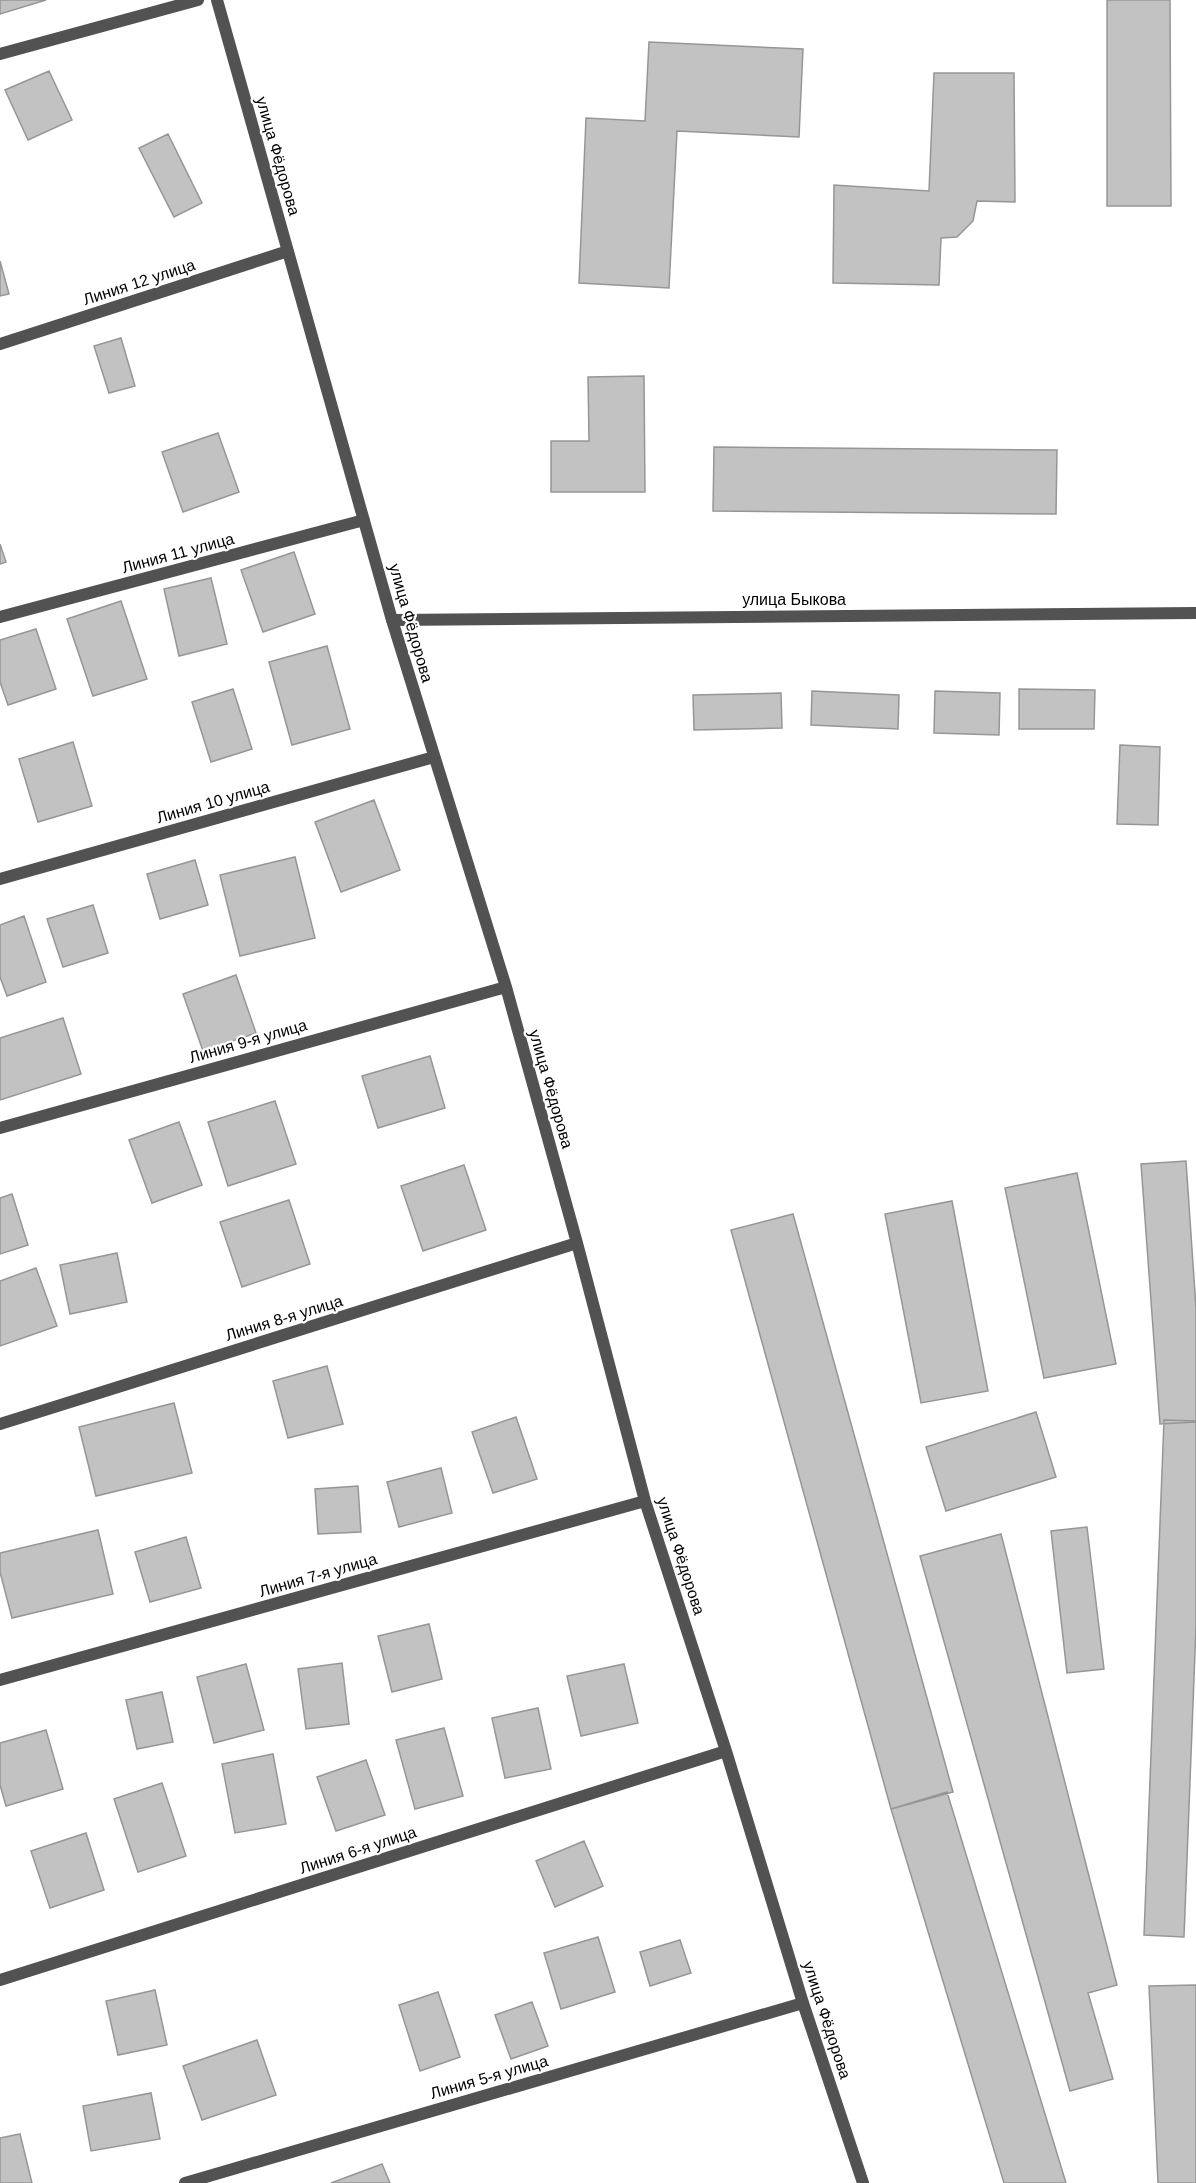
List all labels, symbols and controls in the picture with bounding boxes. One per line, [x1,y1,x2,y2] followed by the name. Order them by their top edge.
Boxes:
[253,95,303,217] street label: улица Фёдорова
[81,256,197,308] street label: Линия 12 улица
[120,530,236,576] street label: Линия 11 улица
[386,562,436,684] street label: улица Фёдорова
[742,591,846,608] street label: улица Быкова
[155,778,271,826] street label: Линия 10 улица
[187,1016,309,1066] street label: Линия 9-я улица
[526,1028,576,1150] street label: улица Фёдорова
[223,1292,345,1344] street label: Линия 8-я улица
[654,1495,708,1617] street label: улица Фёдорова
[257,1550,379,1600] street label: Линия 7-я улица
[298,1823,419,1877] street label: Линия 6-я улица
[800,1959,854,2081] street label: улица Фёдорова
[428,2052,550,2102] street label: Линия 5-я улица

